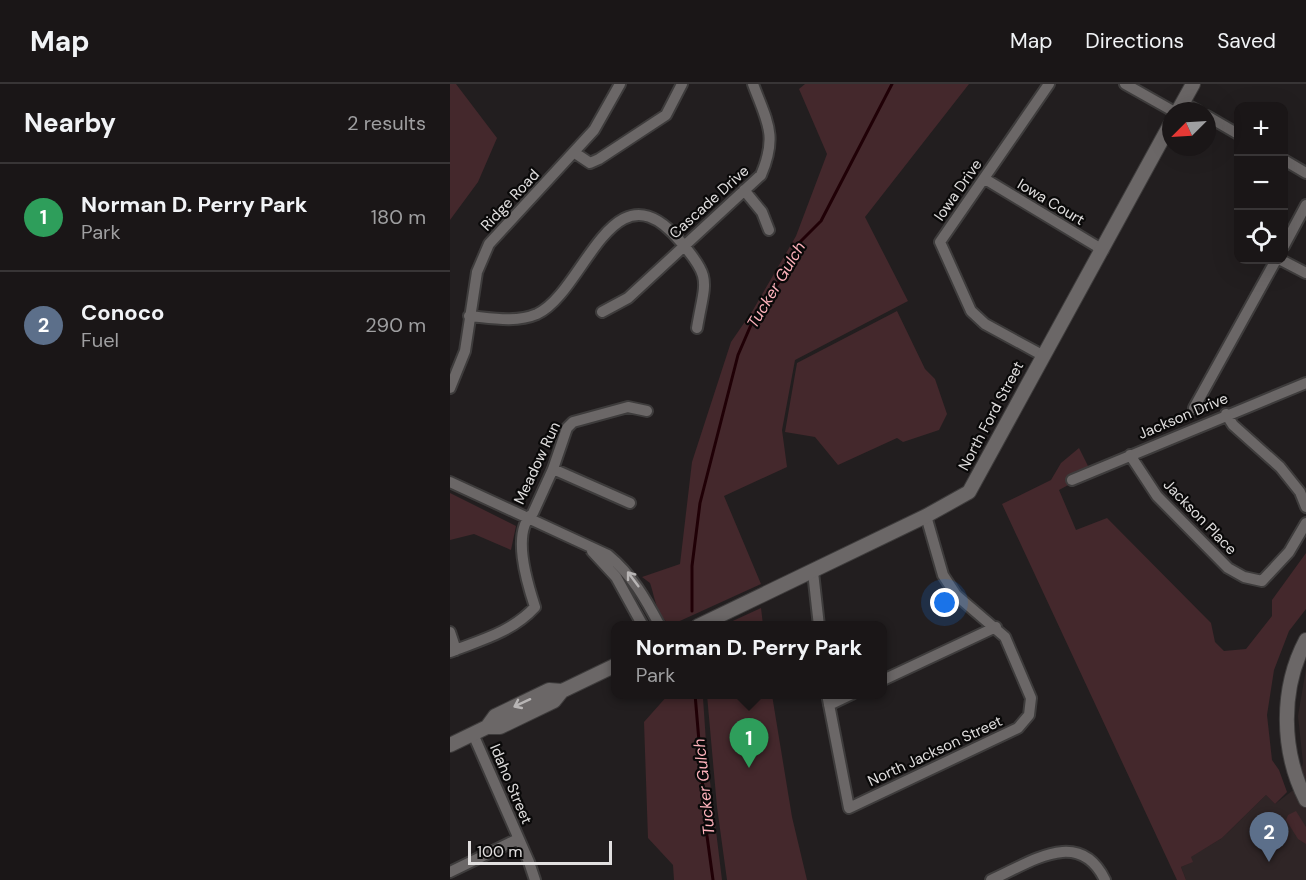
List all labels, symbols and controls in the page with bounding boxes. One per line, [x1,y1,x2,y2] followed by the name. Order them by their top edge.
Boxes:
[30,23,90,60] text: Map
[1010,27,1052,55] text: Map
[1085,27,1184,55] text: Directions
[1217,27,1276,55] text: Saved
[1162,102,1216,156] north arrow
[1234,102,1288,264] map controls
[1234,102,1288,156] button: +
[24,106,116,140] text: Nearby
[347,110,426,136] text: 2 results
[929,155,987,225] street label: Iowa Drive
[1234,156,1288,210] button: −
[665,161,753,243] street label: Cascade Drive
[476,165,544,235] street label: Ridge Road
[1014,174,1088,230] street label: Iowa Court
[81,190,307,219] text: Norman D. Perry Park
[40,204,47,230] text: 1
[371,204,426,230] text: 180 m
[1234,210,1288,264] button: locate
[81,219,121,245] text: Park
[742,238,810,332] water label: Tucker Gulch
[81,298,164,327] text: Conoco
[38,312,49,338] text: 2
[365,312,426,338] text: 290 m
[81,327,119,353] text: Fuel
[954,358,1028,474] street label: North Ford Street
[1135,388,1231,444] street label: Jackson Drive
[509,418,565,508] street label: Meadow Run
[1159,475,1241,559] street label: Jackson Place
[627,571,640,587] one-way arrow
[930,588,959,617] your location
[611,621,887,699] popup
[636,633,862,662] text: Norman D. Perry Park
[636,662,675,688] text: Park
[513,698,531,710] one-way arrow
[865,711,1006,791] street label: North Jackson Street
[730,718,768,768] pin: 1
[688,737,720,837] water label: Tucker Gulch
[485,741,537,827] street label: Idaho Street
[1250,812,1288,862] pin: 2
[468,838,612,866] scale bar
[477,841,522,862] text: 100 m

